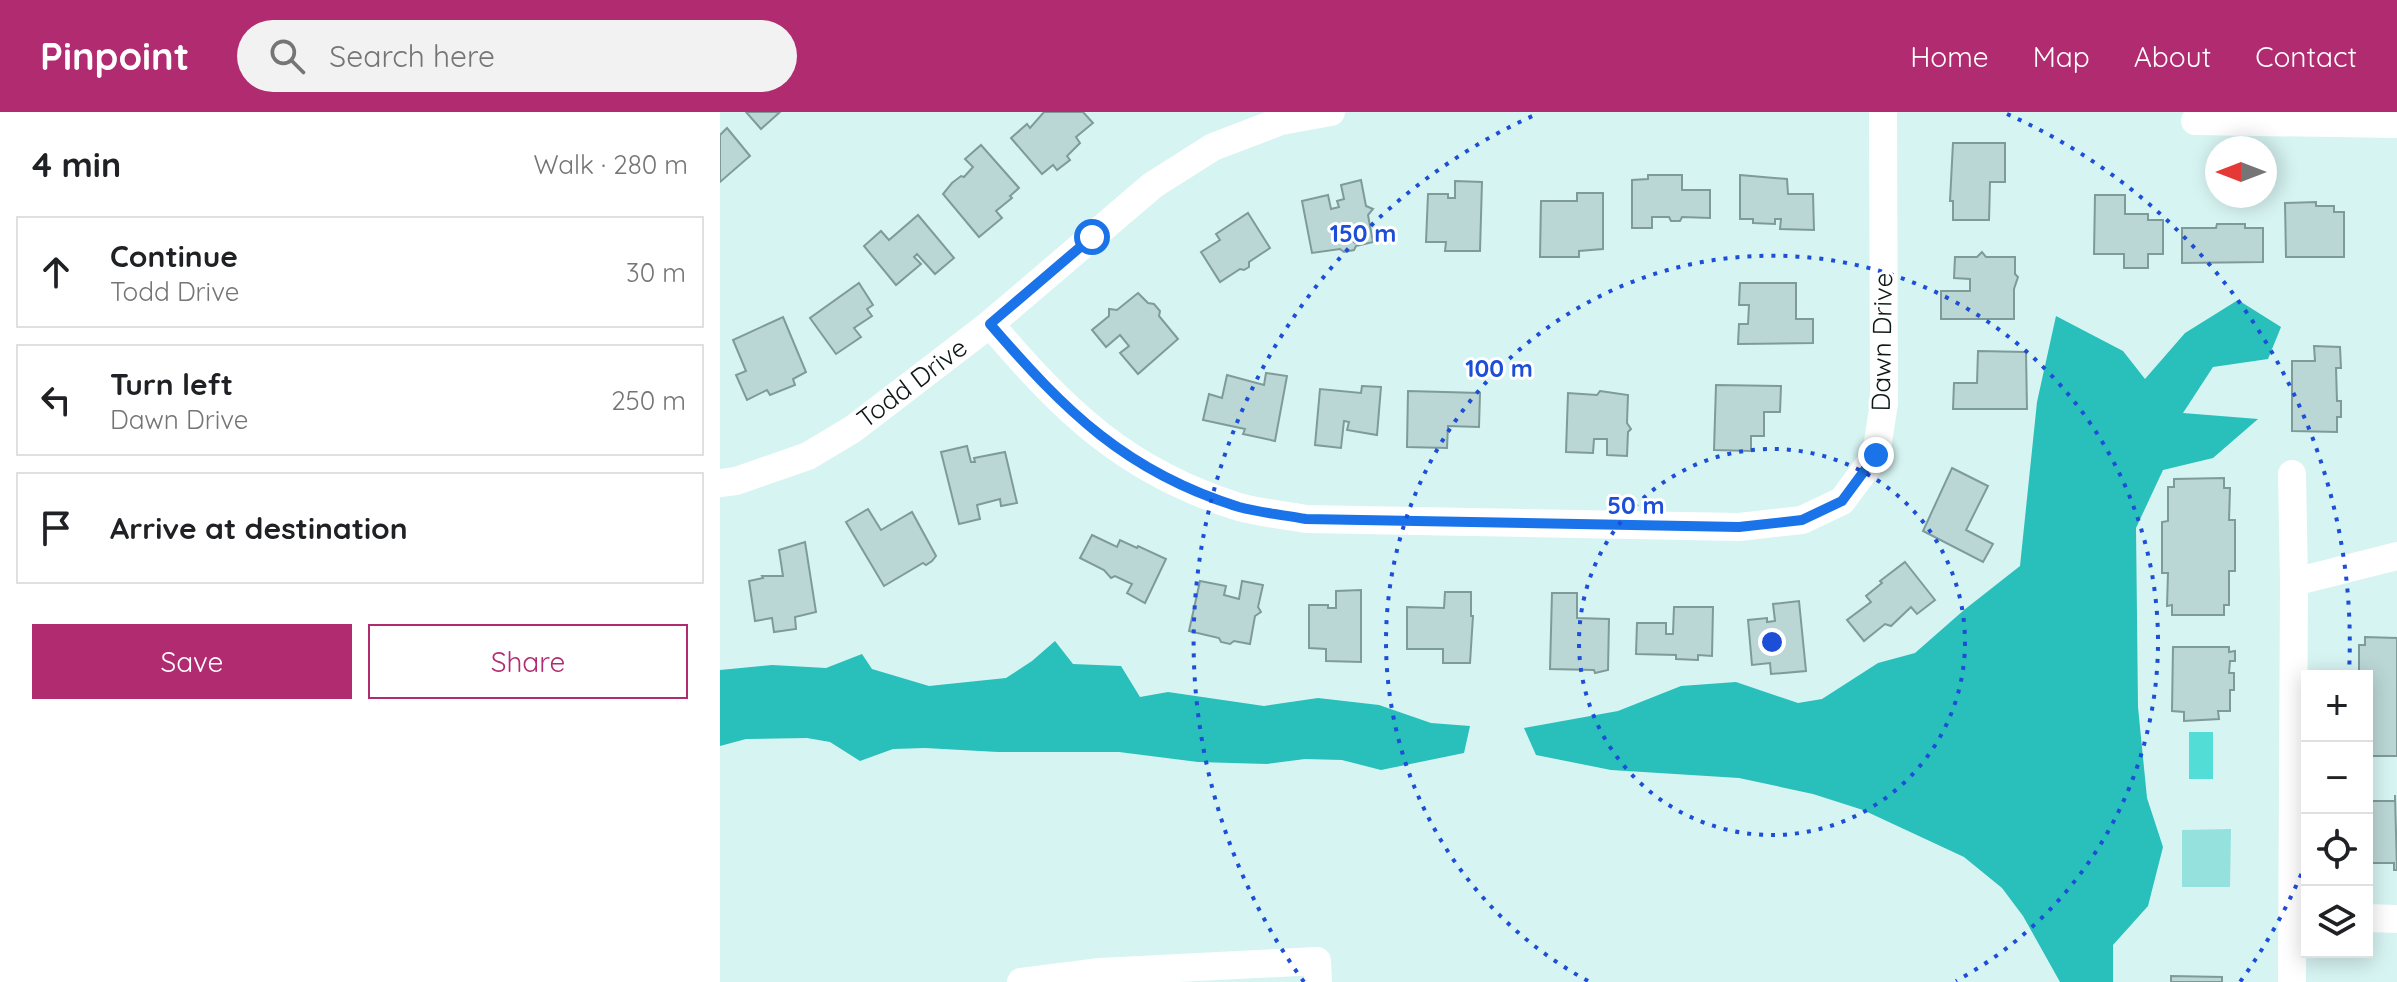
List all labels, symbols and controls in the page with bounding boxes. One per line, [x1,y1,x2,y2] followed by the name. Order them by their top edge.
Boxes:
[237,20,797,92] search box
[40,32,189,80] text: Pinpoint
[265,34,309,78] icon: search
[329,37,495,75] text: Search here
[1910,39,1989,74] text: Home
[2033,39,2090,74] text: Map
[2134,39,2211,74] text: About
[2255,39,2357,74] text: Contact
[2205,136,2277,208] north arrow
[32,143,121,186] text: 4 min
[533,148,688,181] text: Walk · 280 m
[1330,218,1396,248] text: 150 m
[1074,219,1110,255] route start
[110,237,238,275] text: Continue
[34,250,78,294] icon: ahead
[626,256,686,289] text: 30 m
[1864,272,1899,412] street label: Dawn Drive
[110,275,239,308] text: Todd Drive
[850,330,973,435] street label: Todd Drive
[1465,353,1533,383] text: 100 m
[110,365,233,403] text: Turn left
[34,378,78,422] icon: left
[611,384,686,417] text: 250 m
[110,403,249,436] text: Dawn Drive
[1858,437,1894,473] route end
[1607,490,1665,520] text: 50 m
[34,506,78,550] icon: arrive
[110,509,408,547] text: Arrive at destination
[32,624,352,699] button: Save
[368,624,688,699] button: Share
[1758,628,1786,656] centre of rings
[2301,670,2373,958] map controls
[2301,670,2373,742] button: +
[2301,742,2373,814] button: −
[2301,814,2373,886] button: locate
[2301,886,2373,958] button: layers

